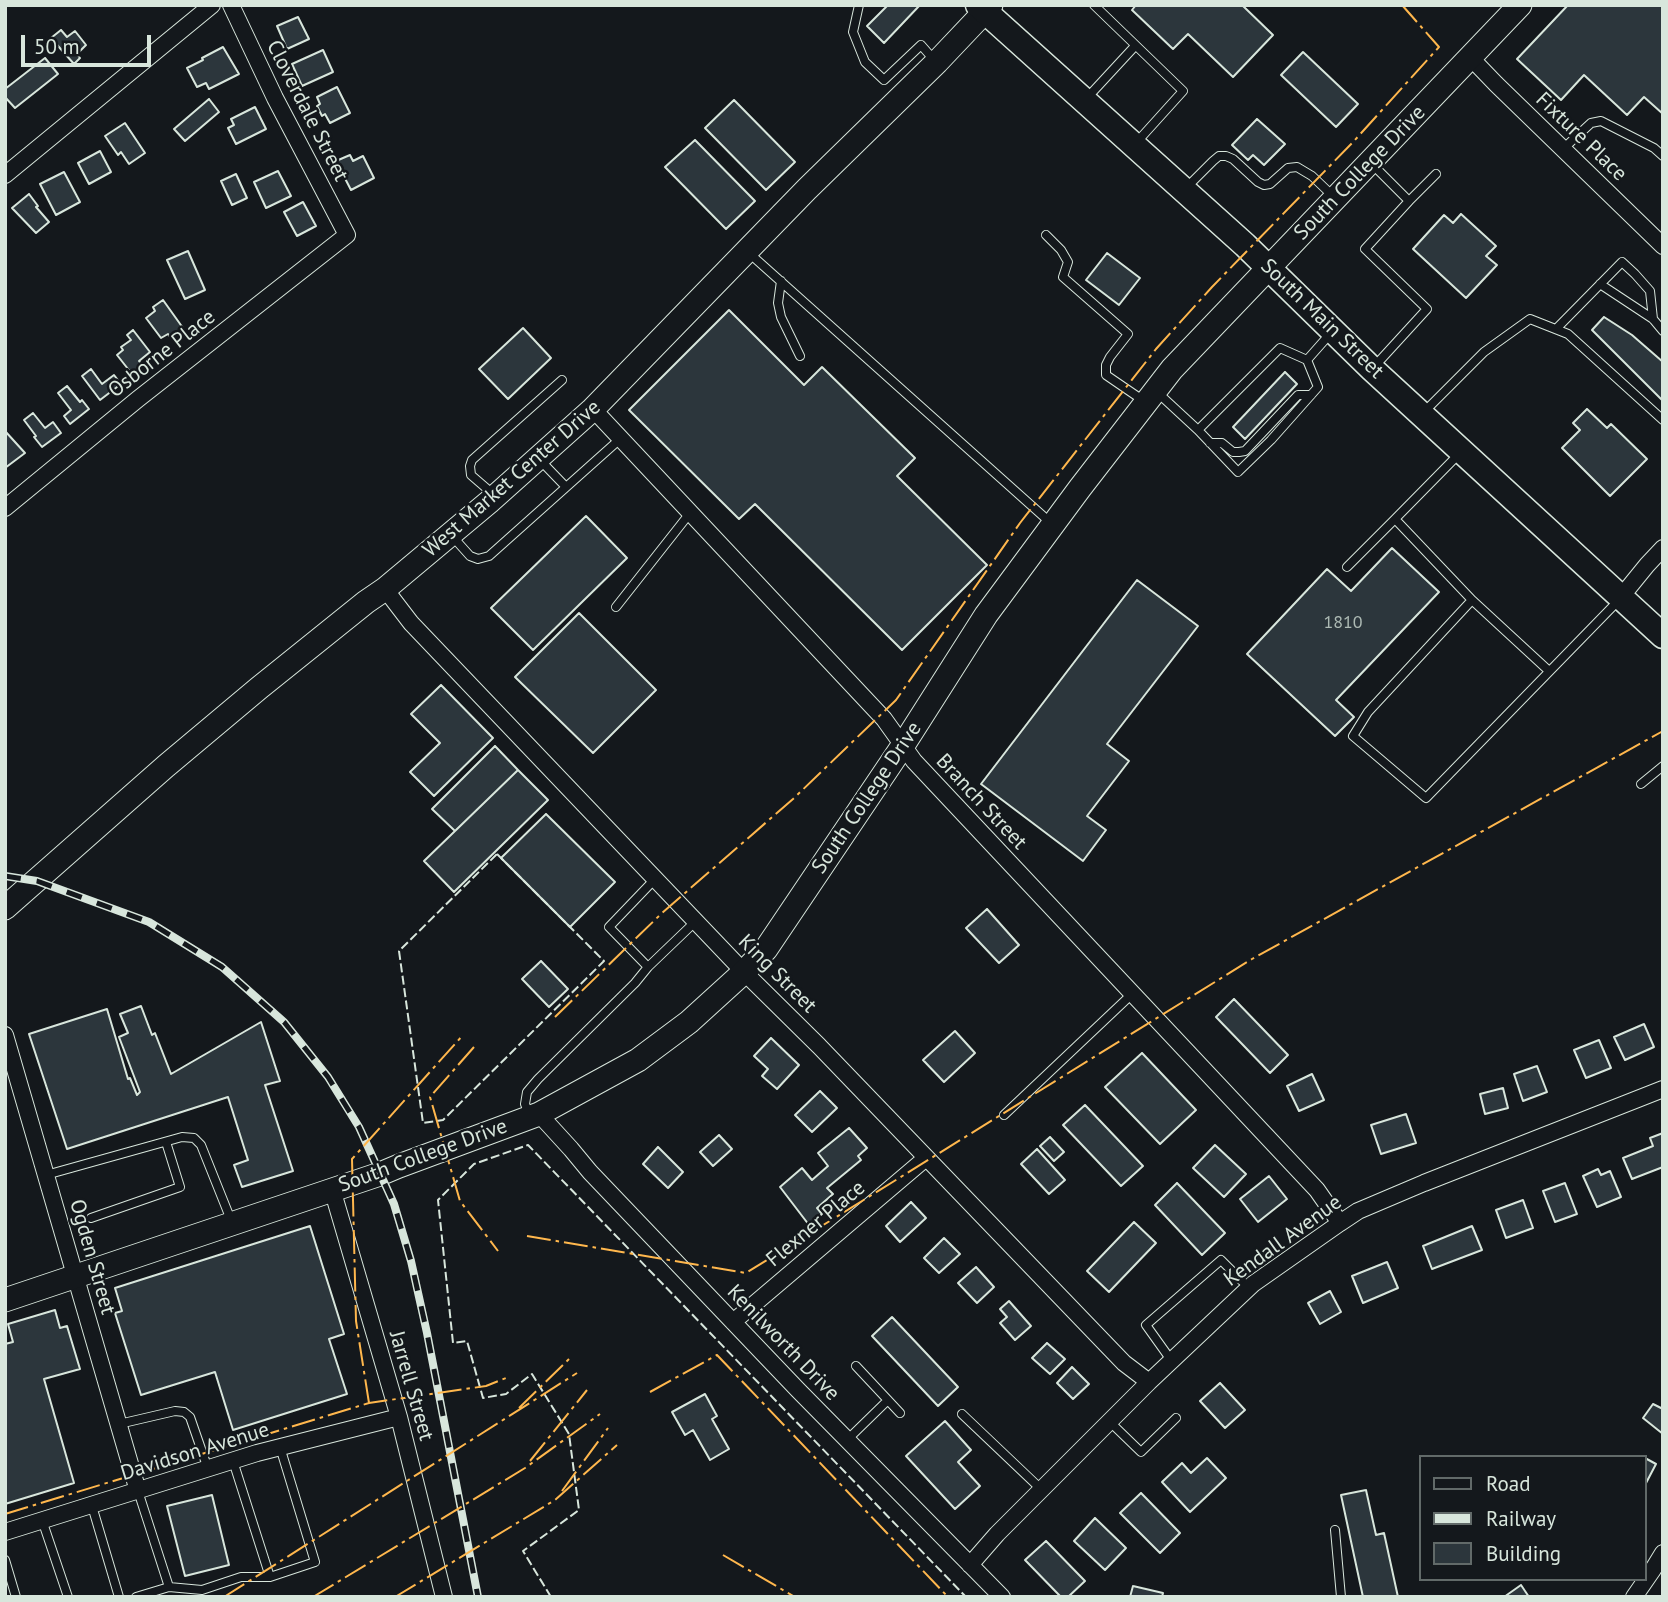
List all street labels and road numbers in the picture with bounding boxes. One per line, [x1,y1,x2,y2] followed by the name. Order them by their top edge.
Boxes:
[261,36,353,186] street label: Cloverdale Street
[1530,87,1632,187] street label: Fixture Place
[1289,100,1431,246] street label: South College Drive
[1255,254,1389,384] street label: South Main Street
[104,304,220,404] street label: Osborne Place
[418,395,606,563] street label: West Market Center Drive
[807,717,927,879] street label: South College Drive
[930,749,1032,855] street label: Branch Street
[733,930,821,1018] street label: King Street
[335,1114,511,1198] street label: South College Drive
[762,1176,870,1272] street label: Flexner Place
[1219,1190,1347,1292] street label: Kendall Avenue
[64,1197,120,1317] street label: Ogden Street
[721,1280,845,1406] street label: Kenilworth Drive
[383,1328,439,1444] street label: Jarrell Street
[118,1417,272,1487] street label: Davidson Avenue

